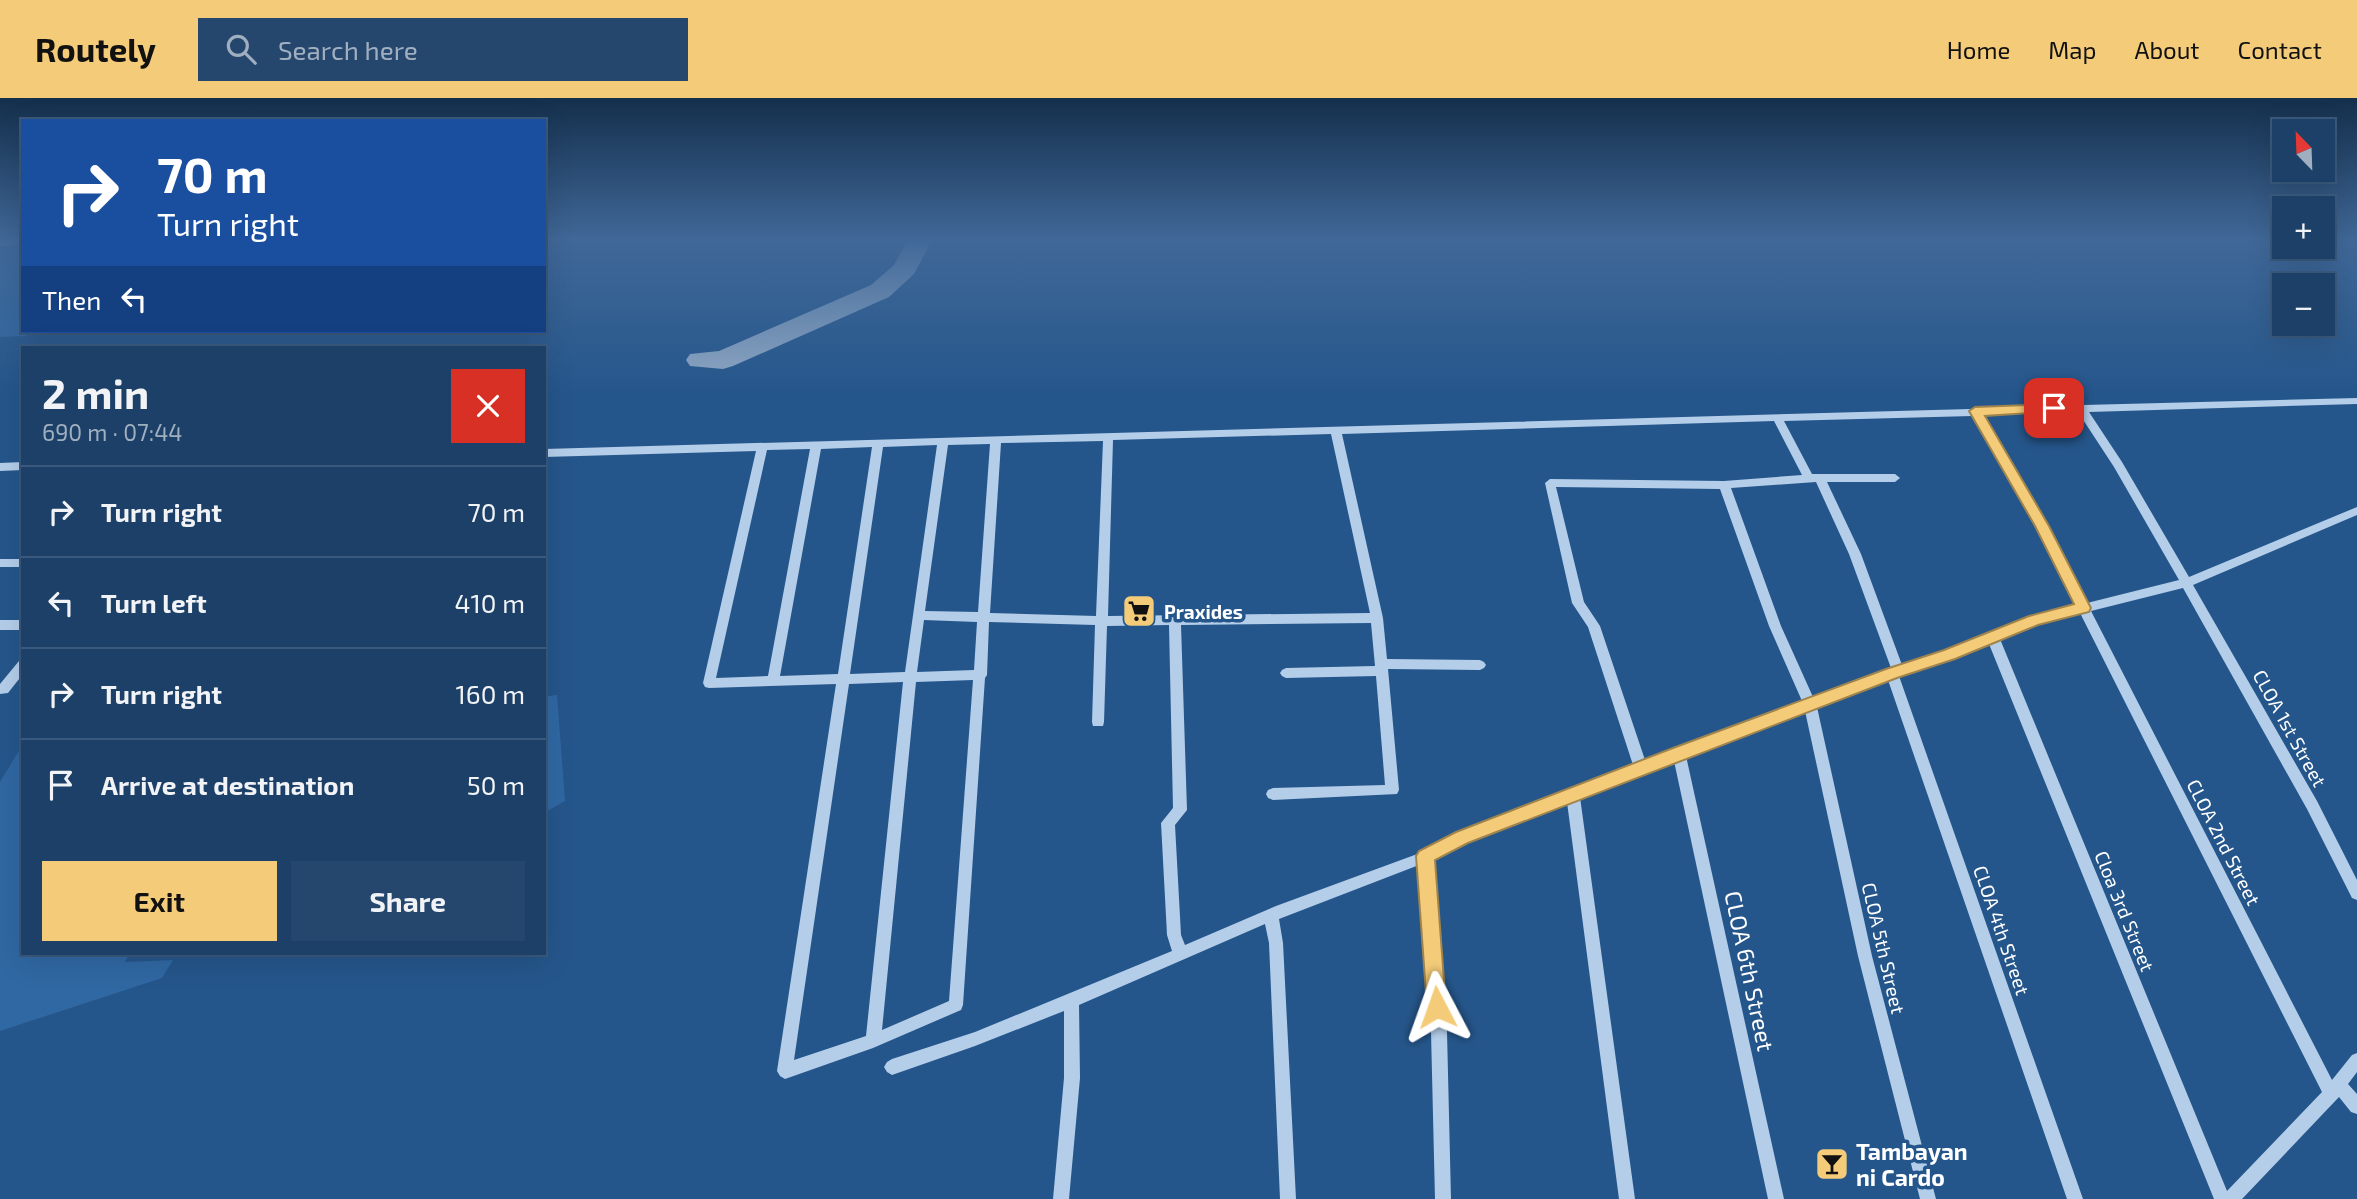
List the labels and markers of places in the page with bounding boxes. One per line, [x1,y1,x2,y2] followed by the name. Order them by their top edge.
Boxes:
[2024,378,2084,438] pin
[1120,592,1158,630] supermarket icon: Praxides
[1164,600,1243,623] place label: Praxides
[1856,1137,1968,1191] place label: Tambayan ni Cardo
[1813,1145,1851,1183] bar icon: Tambayan ni Cardo

